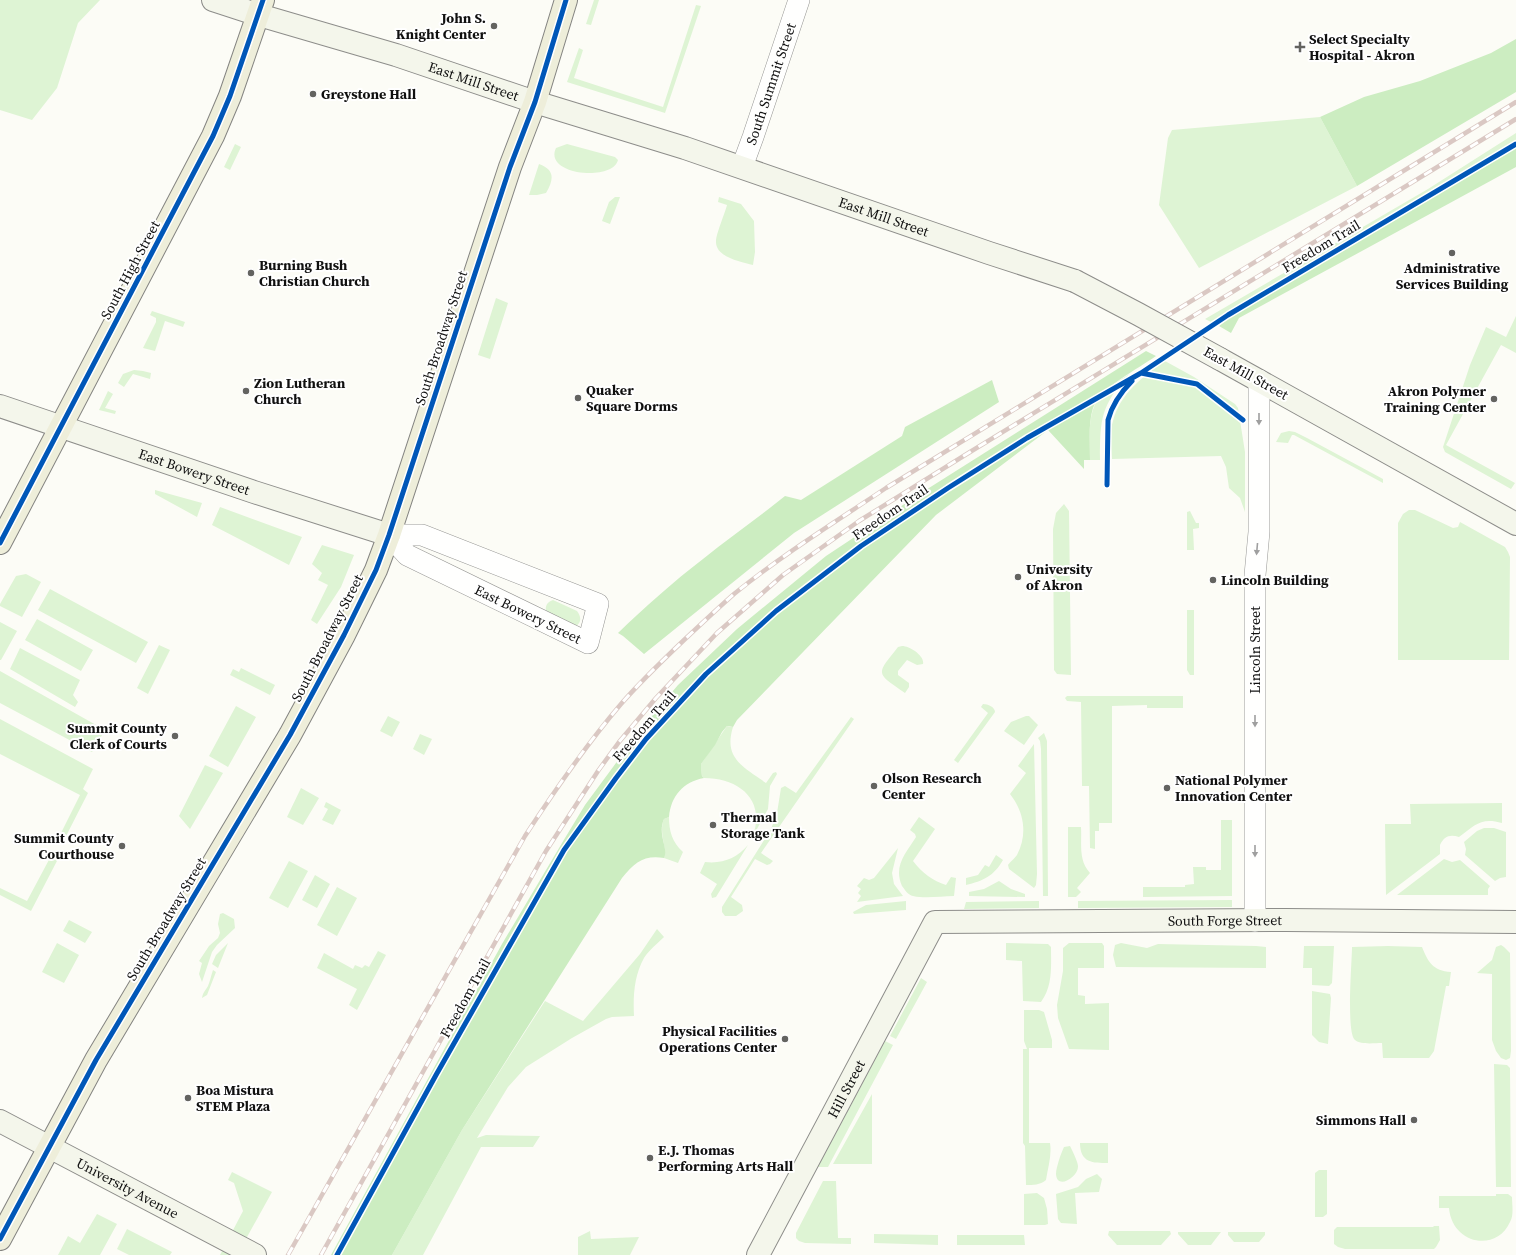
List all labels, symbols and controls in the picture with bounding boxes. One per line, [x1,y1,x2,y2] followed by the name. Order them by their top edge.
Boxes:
[396,8,486,44] place label: John S. Knight Center
[741,20,801,148] street label: South Summit Street
[489,21,499,31] marker: John S. Knight Center
[1309,29,1415,65] place label: Select Specialty Hospital - Akron
[1294,41,1306,53] marker: Select Specialty Hospital - Akron
[426,57,522,106] street label: East Mill Street
[321,84,417,104] place label: Greystone Hall
[308,89,318,99] marker: Greystone Hall
[836,192,932,242] street label: East Mill Street
[1278,215,1364,277] street label: Freedom Trail
[96,217,165,323] street label: South High Street
[1447,248,1457,258] marker: Administrative Services Building
[259,255,370,291] place label: Burning Bush Christian Church
[1396,258,1509,294] place label: Administrative Services Building
[246,268,256,278] marker: Burning Bush Christian Church
[410,268,472,408] street label: South Broadway Street
[1200,341,1292,405] street label: East Mill Street
[254,373,346,409] place label: Zion Lutheran Church
[586,380,678,416] place label: Quaker Square Dorms
[1384,381,1486,417] place label: Akron Polymer Training Center
[241,386,251,396] marker: Zion Lutheran Church
[573,393,583,403] marker: Quaker Square Dorms
[1489,394,1499,404] marker: Akron Polymer Training Center
[1256,413,1262,426] one-way arrow
[136,444,253,500] street label: East Bowery Street
[848,479,932,545] street label: Freedom Trail
[1254,543,1261,555] one-way arrow
[1026,559,1093,595] place label: University of Akron
[1221,570,1329,590] place label: Lincoln Building
[286,571,368,705] street label: South Broadway Street
[1013,572,1023,582] marker: University of Akron
[1208,575,1218,585] marker: Lincoln Building
[471,580,585,649] street label: East Bowery Street
[1245,606,1265,694] street label: Lincoln Street
[607,686,681,766] street label: Freedom Trail
[1252,715,1258,728] one-way arrow
[67,718,168,754] place label: Summit County Clerk of Courts
[170,731,180,741] marker: Summit County Clerk of Courts
[882,768,982,804] place label: Olson Research Center
[1175,770,1293,806] place label: National Polymer Innovation Center
[869,781,879,791] marker: Olson Research Center
[1162,783,1172,793] marker: National Polymer Innovation Center
[721,807,805,843] place label: Thermal Storage Tank
[708,820,718,830] marker: Thermal Storage Tank
[14,828,115,864] place label: Summit County Courthouse
[117,841,127,851] marker: Summit County Courthouse
[1252,845,1258,858] one-way arrow
[121,853,211,984] street label: South Broadway Street
[1168,910,1282,931] street label: South Forge Street
[435,955,495,1041] street label: Freedom Trail
[659,1021,778,1057] place label: Physical Facilities Operations Center
[780,1034,790,1044] marker: Physical Facilities Operations Center
[823,1056,870,1122] street label: Hill Street
[196,1080,274,1116] place label: Boa Mistura STEM Plaza
[183,1093,193,1103] marker: Boa Mistura STEM Plaza
[1316,1110,1406,1130] place label: Simmons Hall
[1409,1115,1419,1125] marker: Simmons Hall
[658,1140,794,1176] place label: E.J. Thomas Performing Arts Hall
[73,1153,182,1223] street label: University Avenue
[645,1153,655,1163] marker: E.J. Thomas Performing Arts Hall

